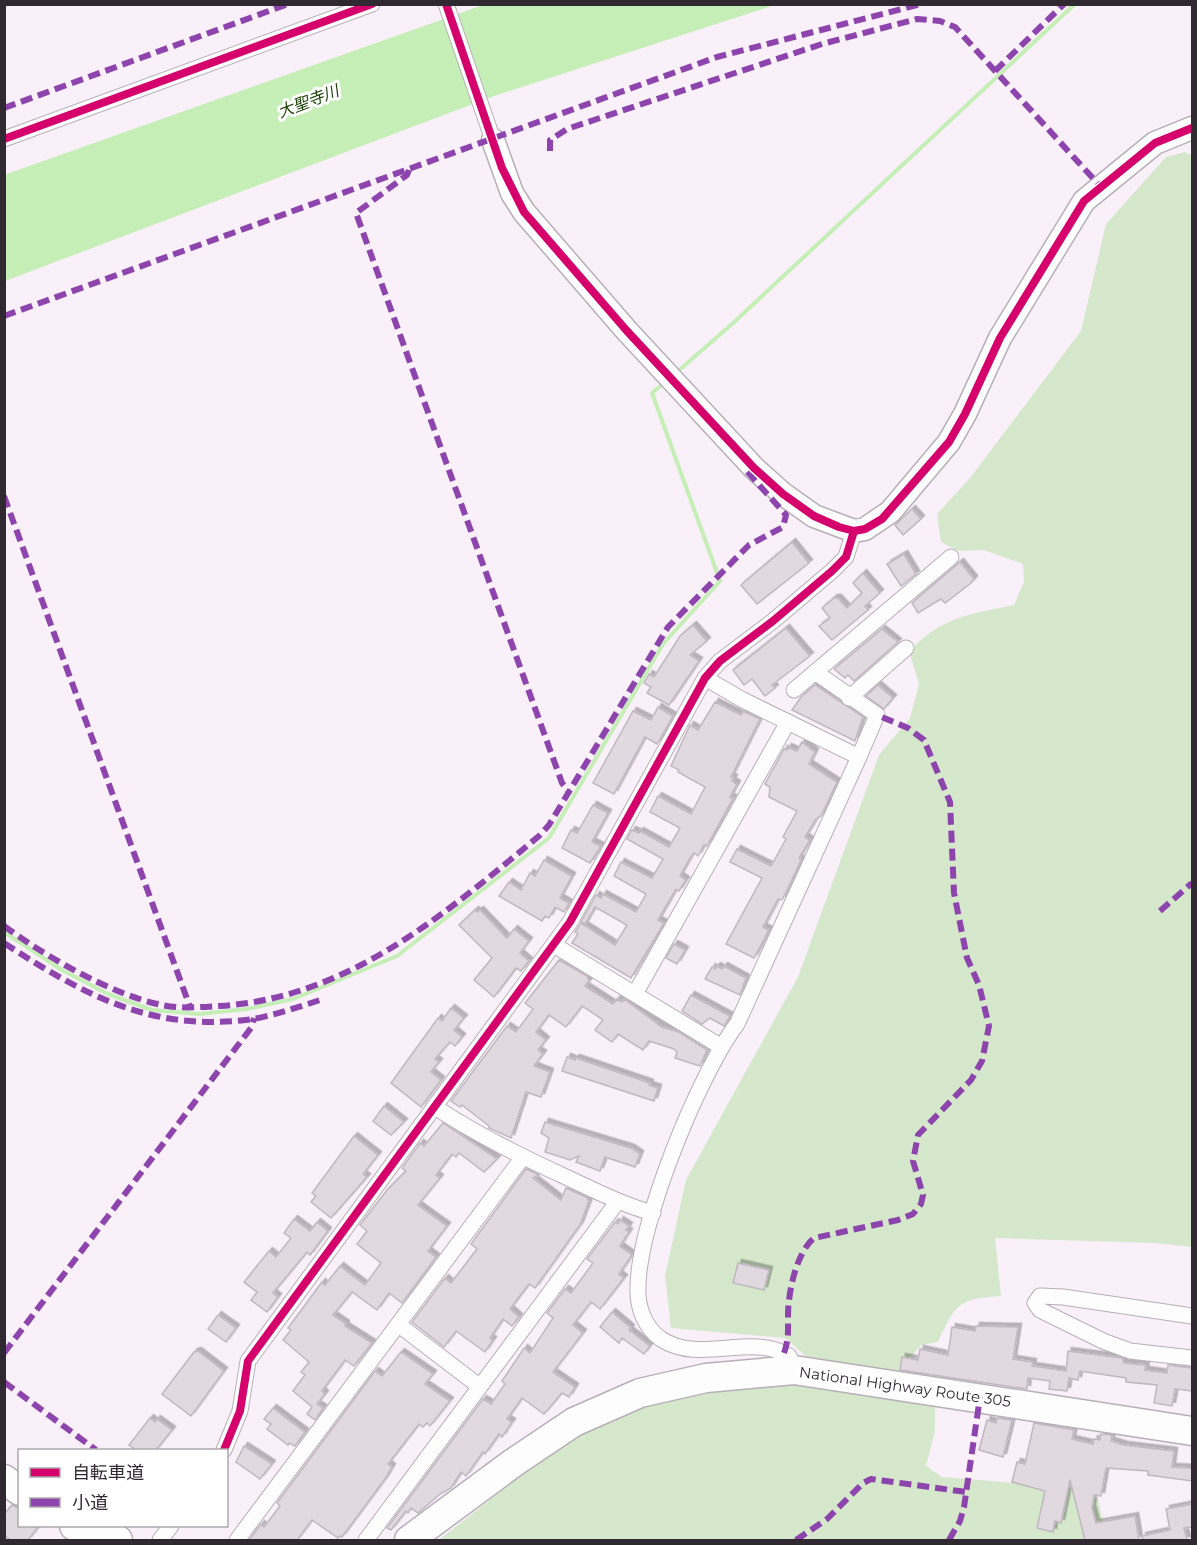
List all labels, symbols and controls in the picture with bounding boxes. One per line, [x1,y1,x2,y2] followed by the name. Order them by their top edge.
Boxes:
[275,80,343,122] water label: 大聖寺川
[798,1362,1012,1411] street label: National Highway Route 305
[18,1449,228,1527] legend
[72,1462,144,1484] text: 自転車道
[72,1492,108,1514] text: 小道

